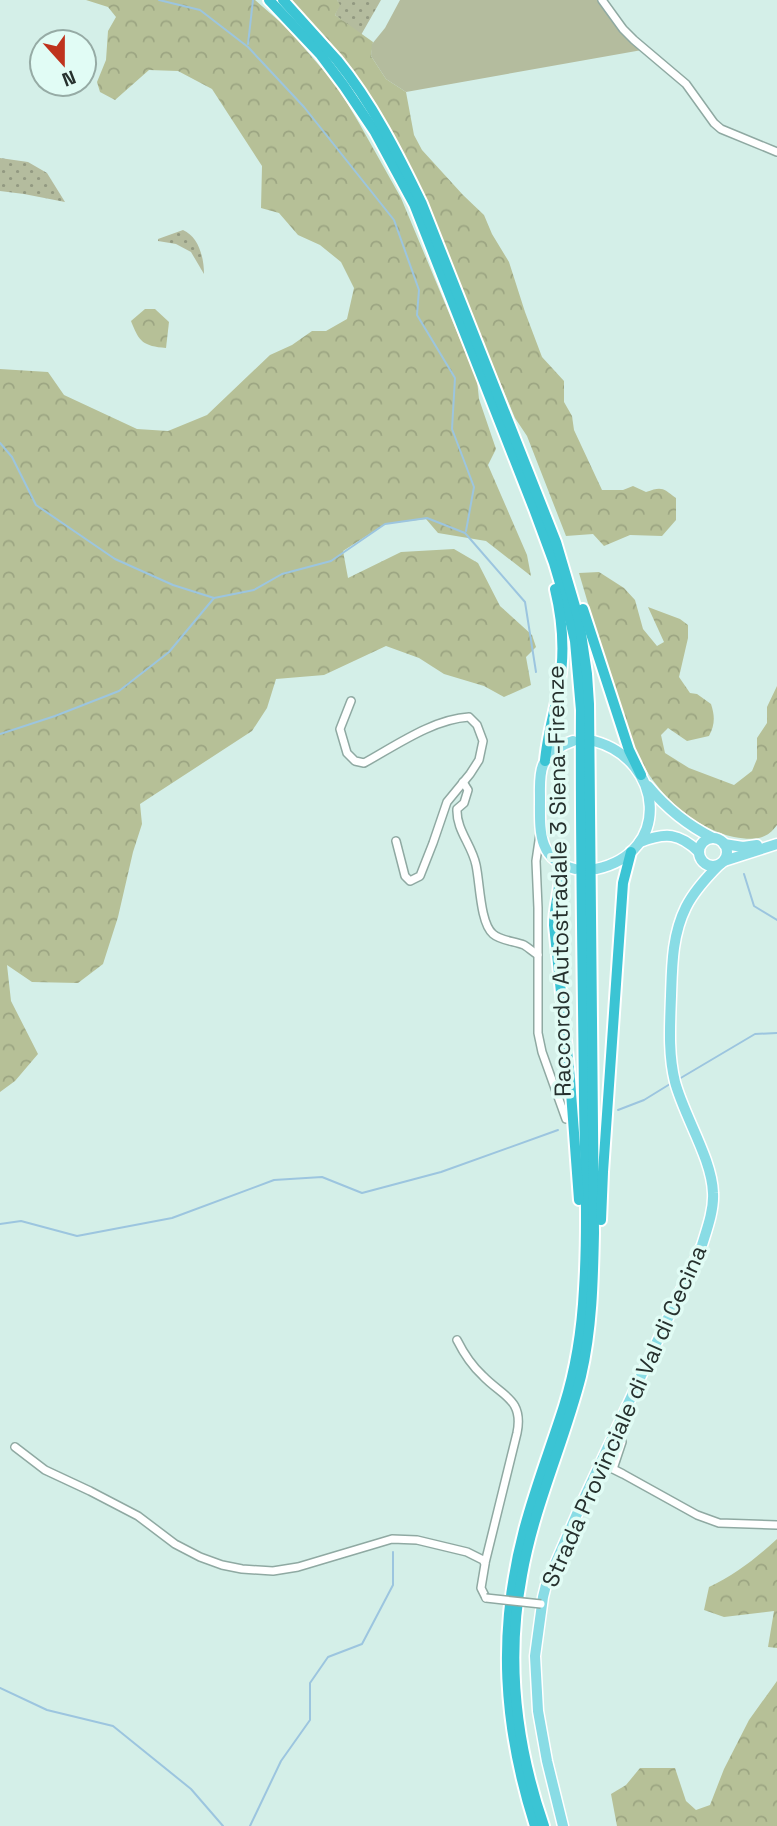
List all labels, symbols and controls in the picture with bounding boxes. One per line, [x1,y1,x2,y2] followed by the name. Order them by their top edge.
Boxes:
[28,28,98,98] north arrow
[58,64,79,92] text: N
[540,665,578,1097] street label: Raccordo Autostradale 3 Siena-Firenze
[535,1240,713,1592] street label: Strada Provinciale di Val di Cecina

